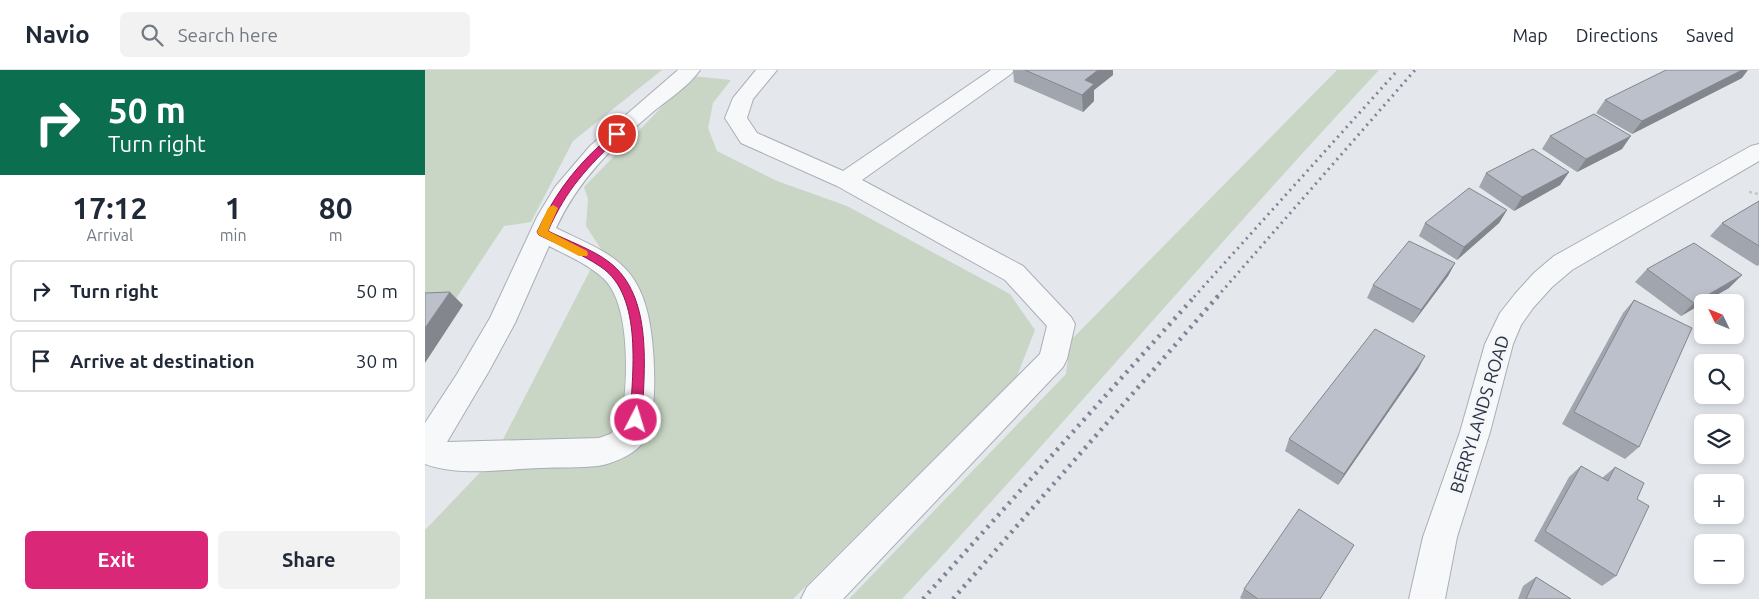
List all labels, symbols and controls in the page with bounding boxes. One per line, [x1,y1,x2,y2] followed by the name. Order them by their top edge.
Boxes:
[120,12,470,57] search box
[25,21,90,48] text: Navio
[138,21,166,49] icon: search
[178,24,278,46] text: Search here
[1512,25,1548,45] text: Map
[1576,25,1658,45] text: Directions
[1686,25,1734,45] text: Saved
[25,90,90,155] icon: right
[108,90,186,130] text: 50 m
[596,113,638,155] pin
[603,120,631,148] icon: arrive
[108,131,206,156] text: Turn right
[72,191,147,225] text: 17:12
[225,191,242,225] text: 1
[319,191,353,225] text: 80
[87,226,133,244] text: Arrival
[220,226,247,244] text: min
[329,226,343,244] text: m
[27,277,55,305] icon: right
[70,280,158,302] text: Turn right
[356,280,398,302] text: 50 m
[1694,294,1744,344] north arrow
[1694,294,1744,584] map controls
[1445,333,1513,495] street label: BERRYLANDS ROAD
[27,347,55,375] icon: arrive
[70,350,255,372] text: Arrive at destination
[356,350,398,372] text: 30 m
[1694,354,1744,404] button: search
[609,393,661,445] position arrow
[1694,414,1744,464] button: layers
[1694,474,1744,524] button: +
[25,531,208,589] button: Exit
[218,531,400,589] button: Share
[1694,534,1744,584] button: −

